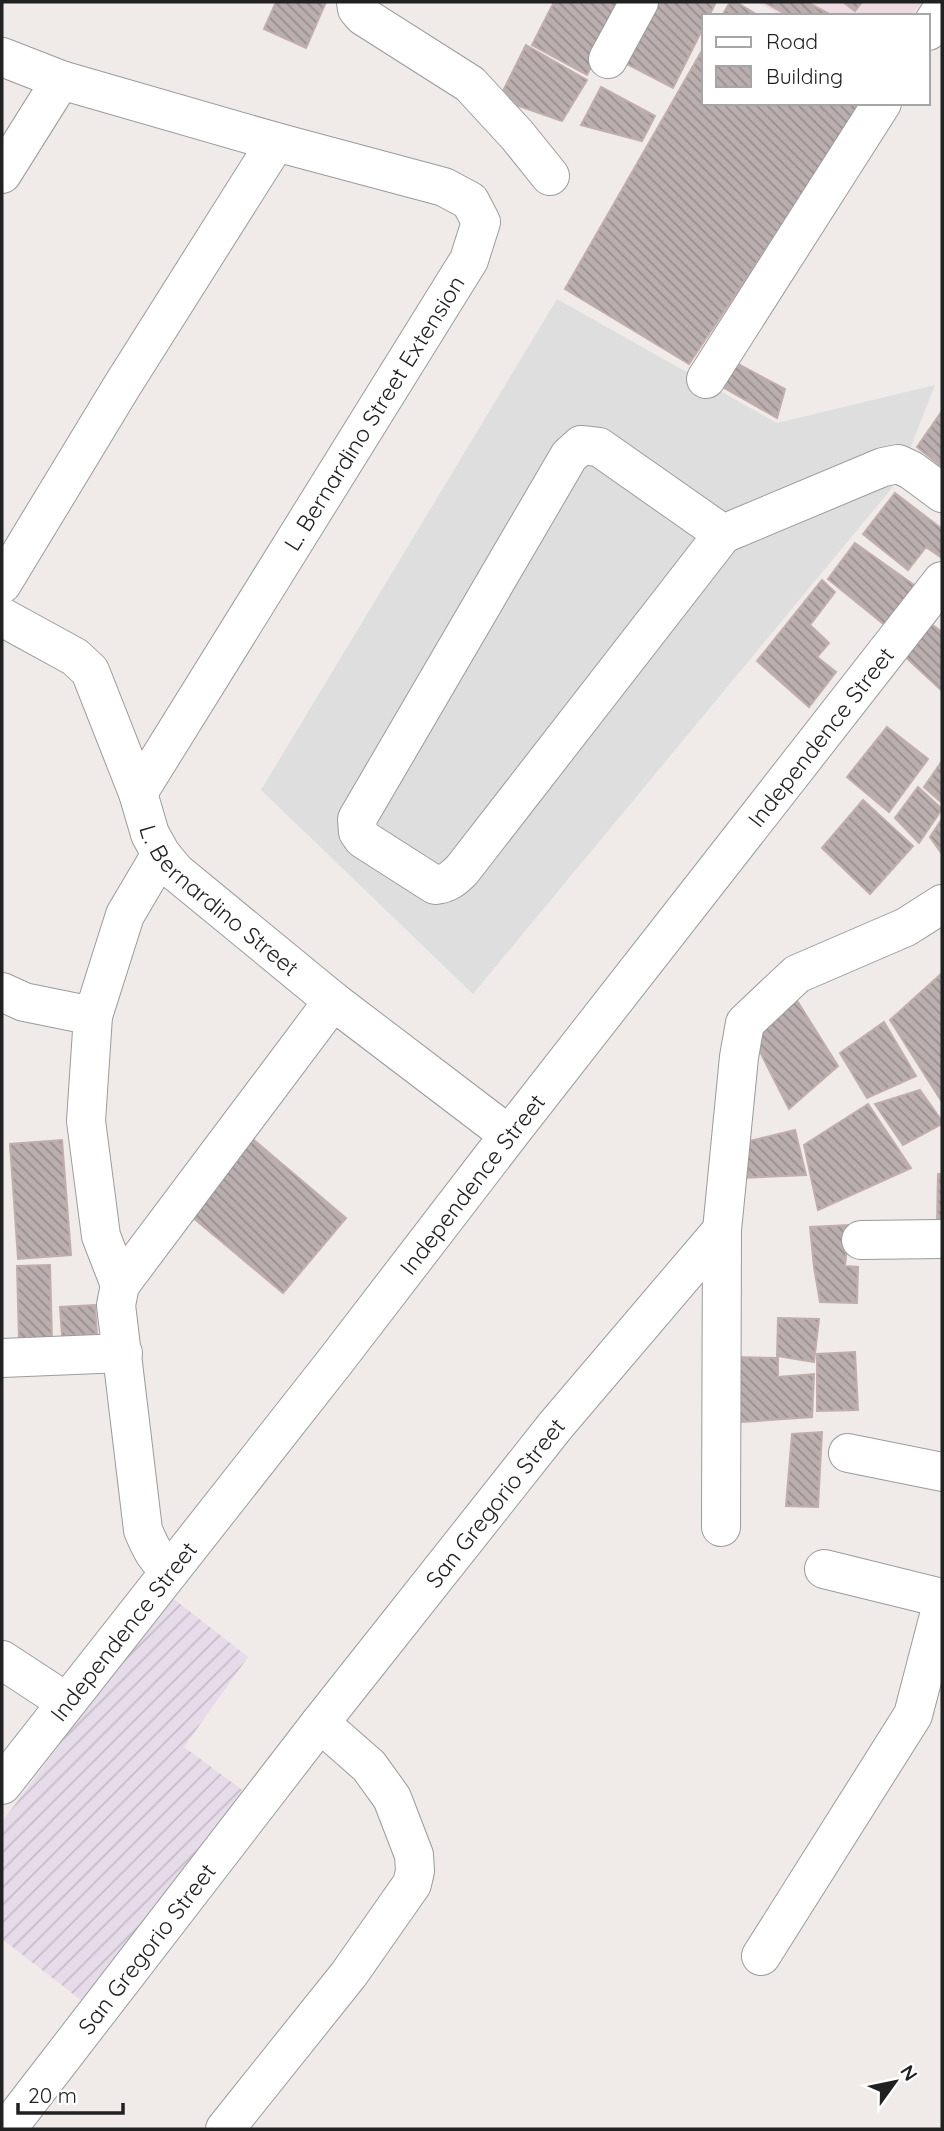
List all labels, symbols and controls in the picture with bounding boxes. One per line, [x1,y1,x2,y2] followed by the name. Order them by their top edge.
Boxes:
[702,14,930,105] legend
[766,28,818,54] text: Road
[766,63,843,89] text: Building
[277,270,471,556] street label: L. Bernardino Street Extension
[741,641,900,832] street label: Independence Street
[134,821,305,982] street label: L. Bernardino Street
[393,1087,551,1280] street label: Independence Street
[419,1411,571,1593] street label: San Gregorio Street
[44,1535,203,1727] street label: Independence Street
[71,1857,221,2040] street label: San Gregorio Street
[860,2047,930,2117] north arrow
[895,2060,923,2085] text: N
[18,2072,122,2116] scale bar
[28,2082,77,2108] text: 20 m

